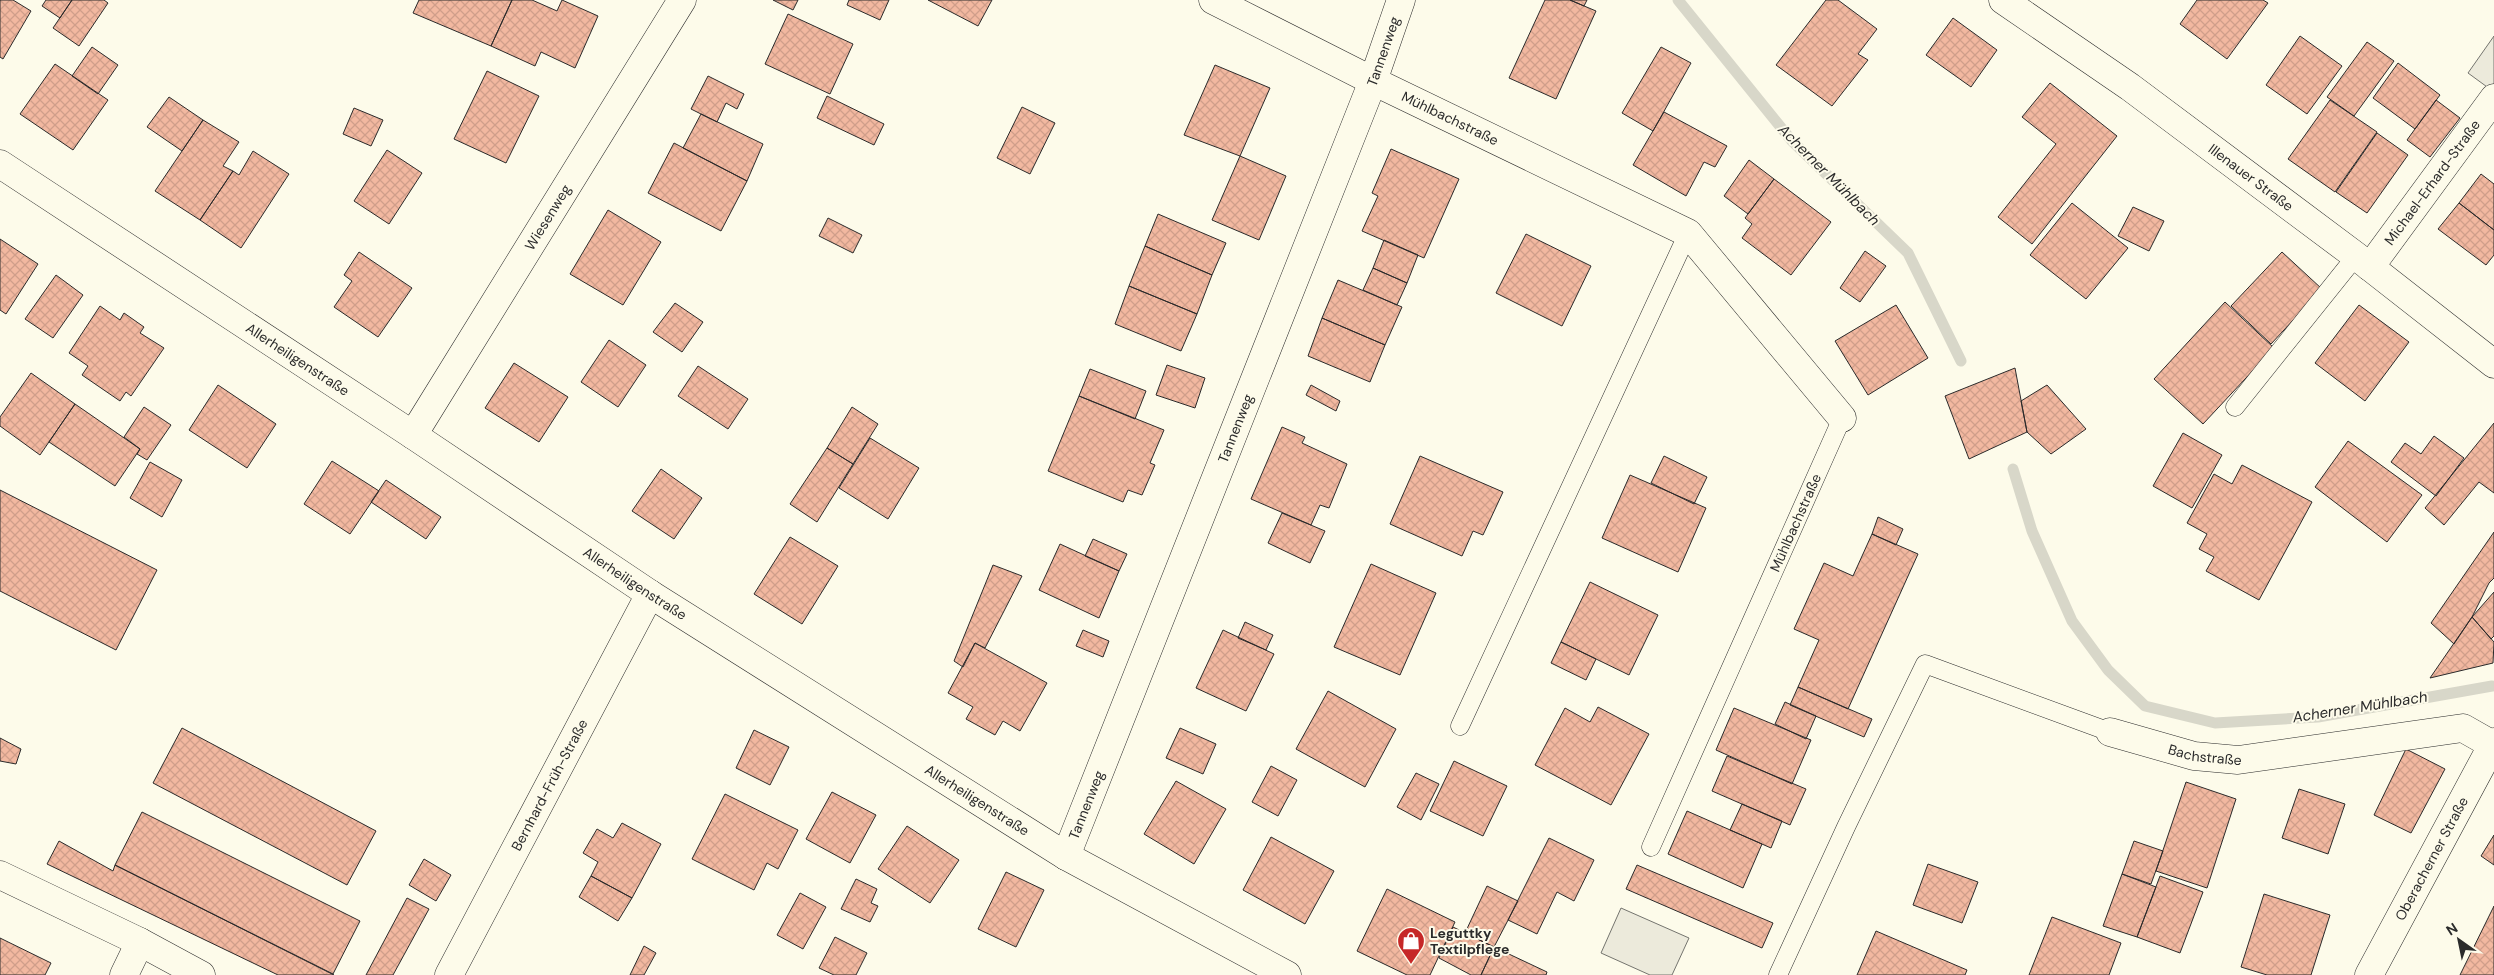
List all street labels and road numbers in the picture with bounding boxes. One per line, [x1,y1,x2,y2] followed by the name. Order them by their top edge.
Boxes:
[1363,14,1404,89] street label: Tannenweg
[1399,87,1502,149] street label: Mühlbachstraße
[2380,116,2484,249] street label: Michael-Erhard-Straße
[2205,140,2297,215] street label: Illenauer Straße
[521,181,575,254] street label: Wiesenweg
[242,319,353,400] street label: Allerheiligenstraße
[1214,391,1257,465] street label: Tannenweg
[1766,471,1825,575] street label: Mühlbachstraße
[580,543,690,624] street label: Allerheiligenstraße
[507,716,591,854] street label: Bernhard-Früh-Straße
[2166,740,2242,769] street label: Bachstraße
[922,760,1033,840] street label: Allerheiligenstraße
[1065,768,1108,842] street label: Tannenweg
[2391,794,2472,924] street label: Oberacherner Straße

